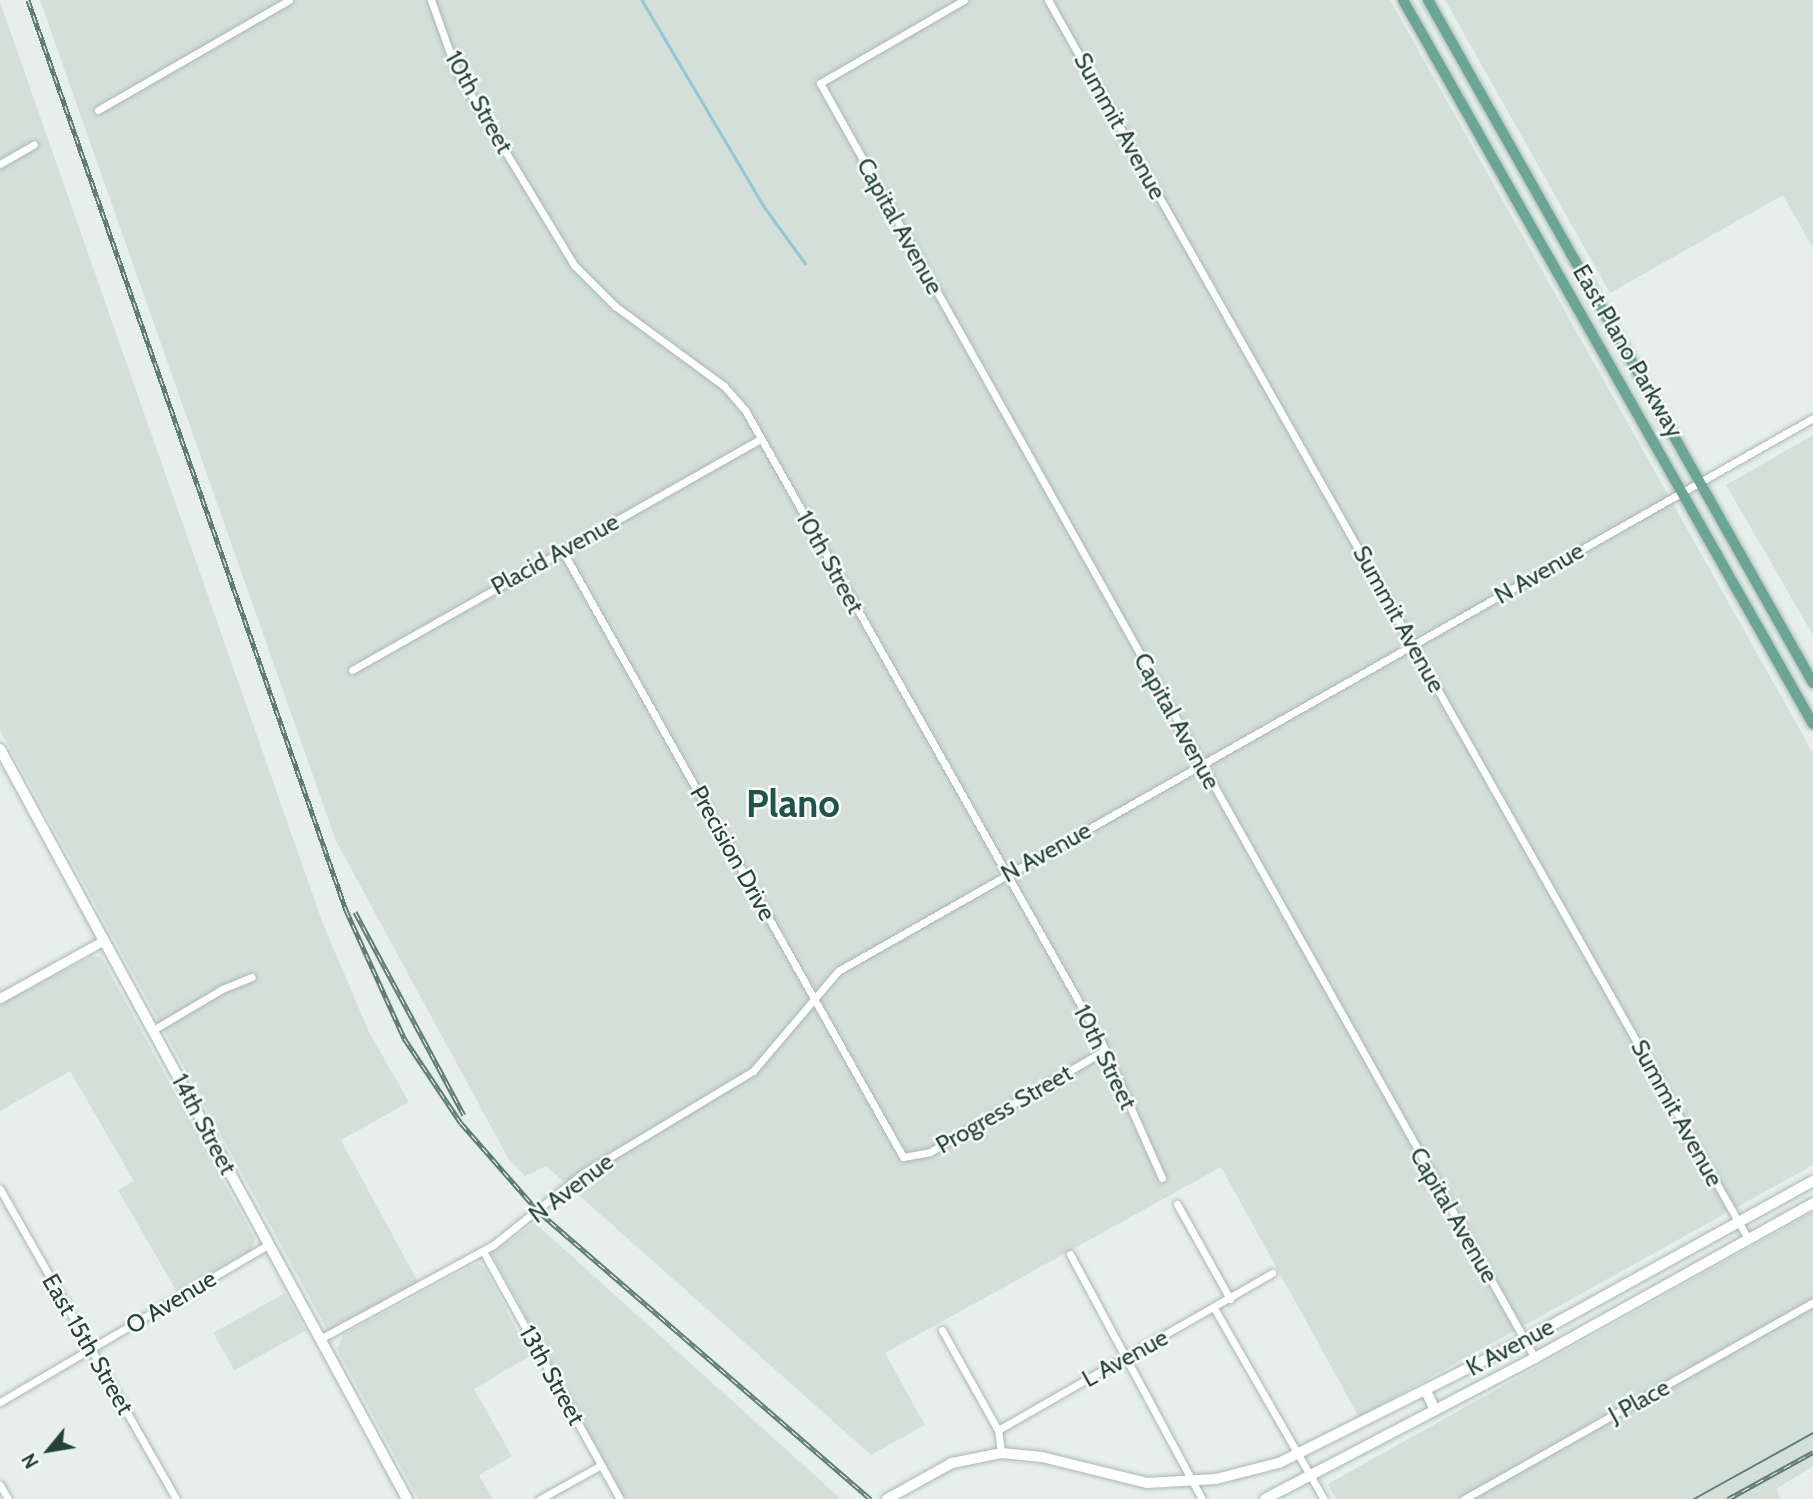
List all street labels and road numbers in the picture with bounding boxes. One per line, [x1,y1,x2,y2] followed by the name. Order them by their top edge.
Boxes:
[439,46,519,158] street label: 10th Street
[1068,48,1172,204] street label: Summit Avenue
[851,153,949,299] street label: Capital Avenue
[1567,259,1689,443] street label: East Plano Parkway
[790,506,870,618] street label: 10th Street
[486,507,624,601] street label: Placid Avenue
[1489,536,1589,610] street label: N Avenue
[1347,541,1451,697] street label: Summit Avenue
[1128,648,1226,794] street label: Capital Avenue
[684,780,782,926] street label: Precision Drive
[996,816,1096,888] street label: N Avenue
[1067,1000,1143,1114] street label: 10th Street
[1625,1035,1729,1191] street label: Summit Avenue
[931,1058,1077,1160] street label: Progress Street
[165,1069,243,1179] street label: 14th Street
[1404,1142,1504,1288] street label: Capital Avenue
[523,1147,619,1229] street label: N Avenue
[121,1264,221,1340] street label: O Avenue
[36,1269,140,1419] street label: East 15th Street
[1461,1312,1559,1382] street label: K Avenue
[513,1320,591,1430] street label: 13th Street
[1077,1323,1173,1393] street label: L Avenue
[1603,1373,1675,1429] street label: J Place

